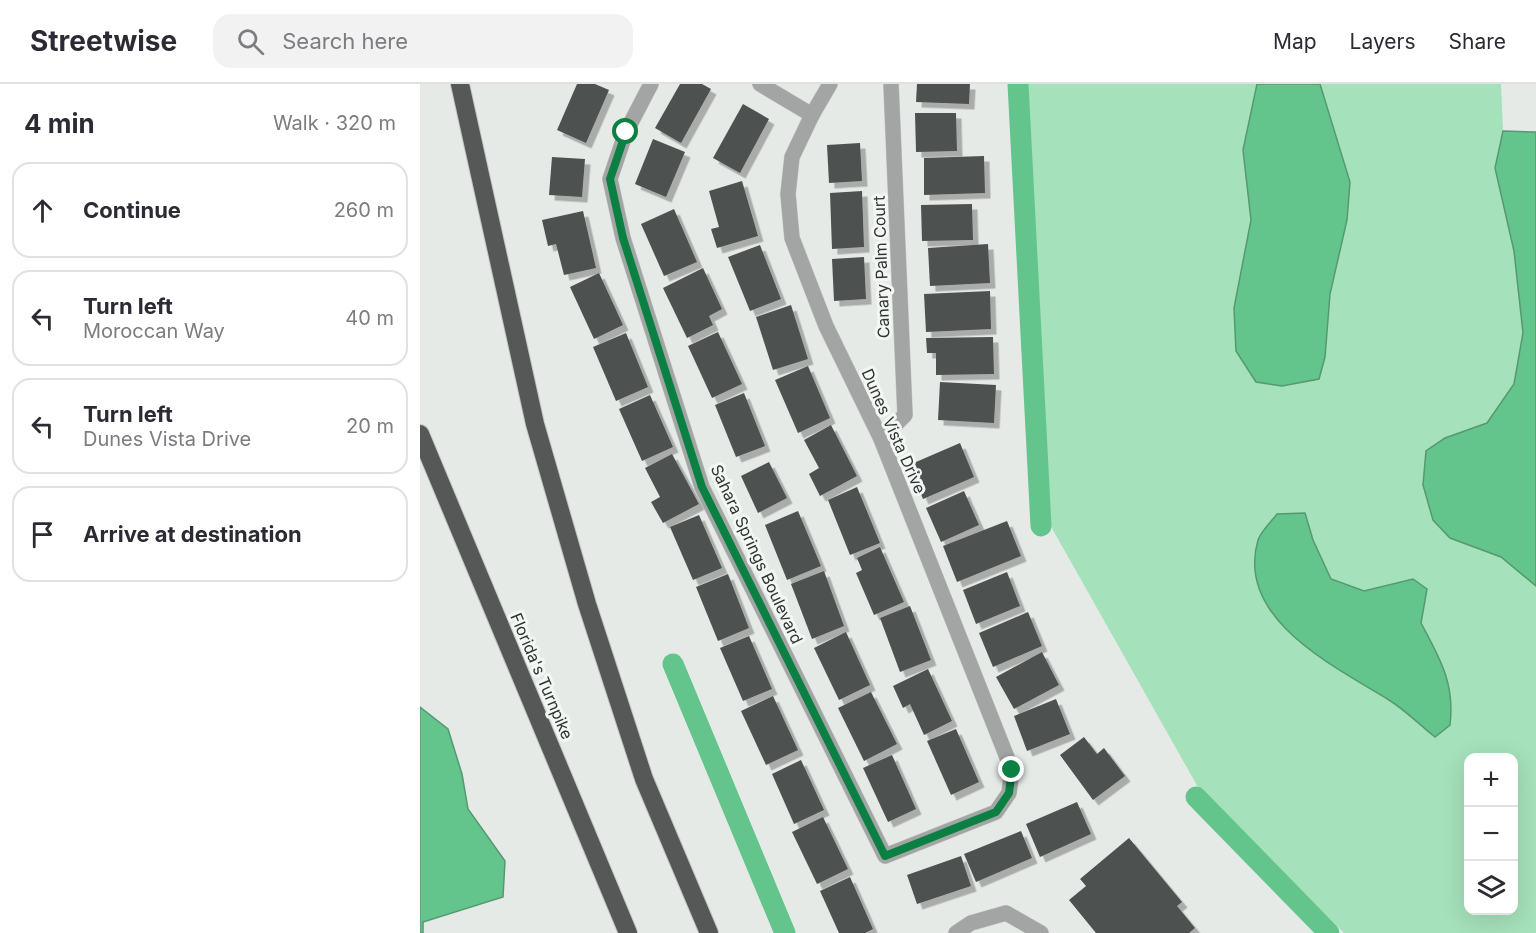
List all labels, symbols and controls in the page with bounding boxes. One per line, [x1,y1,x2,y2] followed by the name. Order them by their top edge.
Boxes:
[213,14,633,68] search box
[30,24,177,58] text: Streetwise
[234,25,267,58] icon: search
[282,28,408,54] text: Search here
[1273,29,1317,54] text: Map
[1350,29,1416,54] text: Layers
[1449,29,1506,54] text: Share
[24,108,95,139] text: 4 min
[273,111,396,135] text: Walk · 320 m
[612,118,638,144] route start
[26,194,59,227] icon: ahead
[869,195,893,339] street label: Canary Palm Court
[83,197,181,223] text: Continue
[334,198,394,222] text: 260 m
[83,293,173,319] text: Turn left
[26,302,59,335] icon: left
[345,306,394,330] text: 40 m
[83,319,225,343] text: Moroccan Way
[857,365,931,497] street label: Dunes Vista Drive
[83,401,173,427] text: Turn left
[26,410,59,443] icon: left
[346,414,394,438] text: 20 m
[83,427,251,451] text: Dunes Vista Drive
[707,461,807,647] street label: Sahara Springs Boulevard
[26,518,59,551] icon: arrive
[83,521,302,547] text: Arrive at destination
[506,610,578,742] street label: Florida's Turnpike
[1464,753,1518,915] map controls
[1464,753,1518,807] button: +
[998,756,1024,782] route end
[1464,807,1518,861] button: −
[1464,861,1518,915] button: layers

